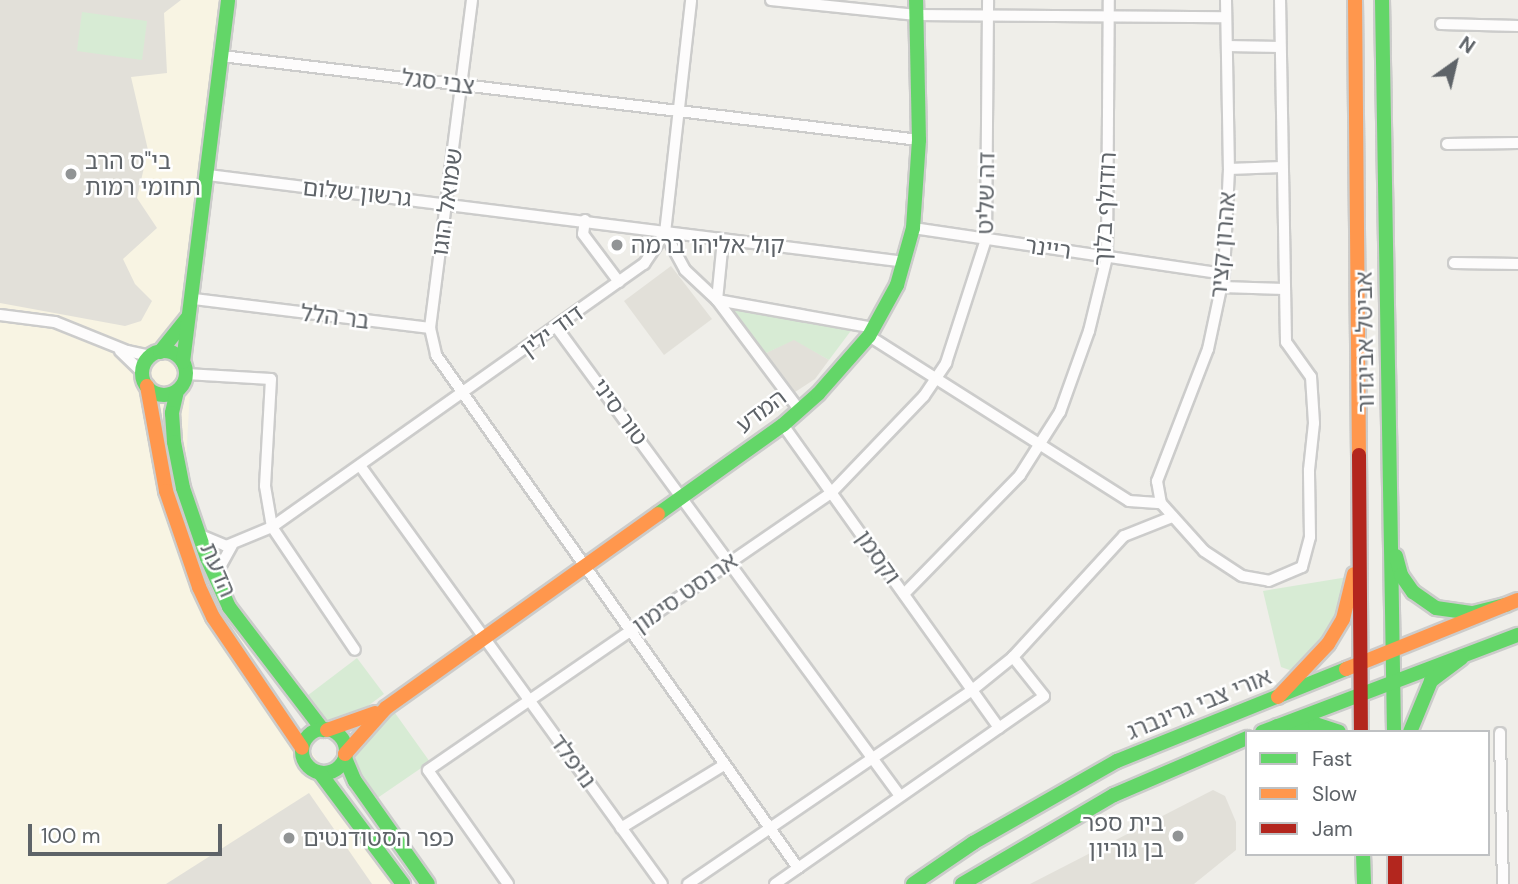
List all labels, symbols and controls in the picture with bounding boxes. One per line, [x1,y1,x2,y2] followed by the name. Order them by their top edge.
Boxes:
[1420,28,1490,98] north arrow
[1454,31,1480,59] text: N
[400,64,476,100] street label: צבי סגל
[426,146,468,258] street label: שמואל הוגו
[85,147,201,201] place label: בי"ס הרב תחומי רמות
[971,151,1001,235] street label: דה שליט
[1088,151,1122,267] street label: רודולף בלוך
[63,166,79,182] marker: בי"ס הרב תחומי רמות
[301,174,413,212] street label: גרשון שלום
[1205,191,1241,299] street label: אהרון קציר
[631,231,785,259] place label: קול אליהו ברמה
[1023,231,1073,265] street label: ריינר
[609,237,625,253] marker: קול אליהו ברמה
[1350,271,1380,413] street label: אביטל אביגדור
[299,299,371,335] street label: בר הלל
[515,299,589,363] street label: דוד ילין
[586,373,654,451] street label: טור סיני
[730,383,792,439] street label: המדע
[850,525,906,589] street label: וקסמן
[194,539,242,601] street label: הדעת
[627,547,743,639] street label: ארנסט סימון
[1123,662,1275,746] street label: אורי צבי גרינברג
[544,729,602,793] street label: נויפלד
[1245,730,1490,856] legend
[1312,745,1352,773] text: Fast
[1312,780,1357,808] text: Slow
[1082,809,1164,863] place label: בית ספר בן גוריון
[32,810,226,854] scale bar
[1312,815,1353,843] text: Jam
[41,822,101,850] text: 100 m
[303,824,454,852] place label: כפר הסטודנטים
[1170,828,1186,844] marker: בית ספר בן גוריון
[281,830,297,846] marker: כפר הסטודנטים

